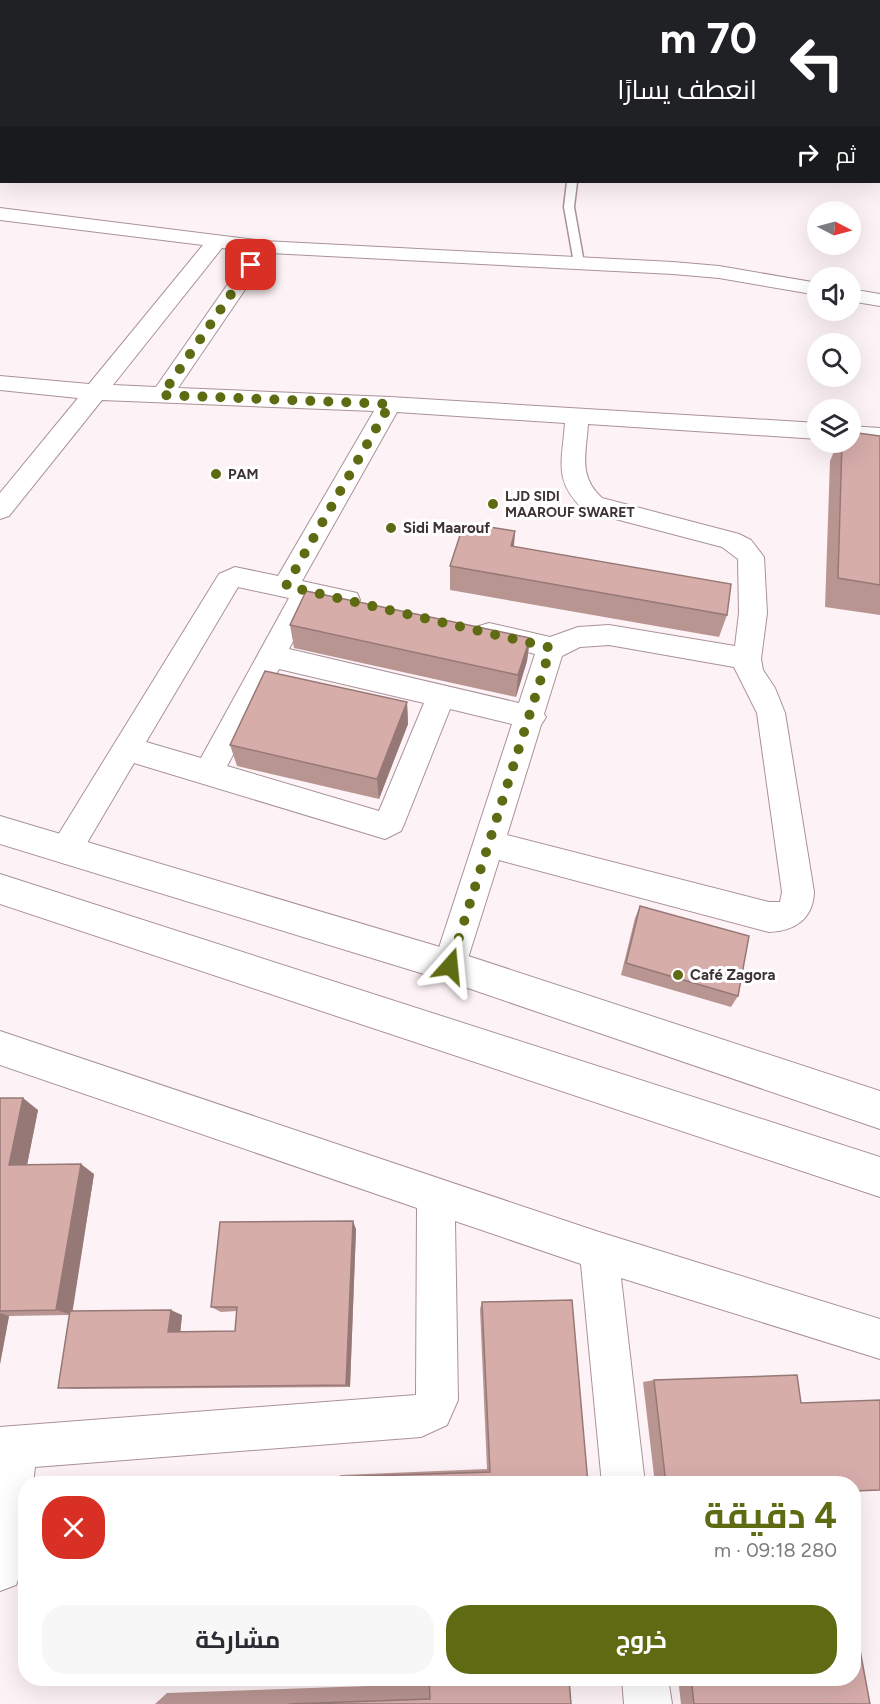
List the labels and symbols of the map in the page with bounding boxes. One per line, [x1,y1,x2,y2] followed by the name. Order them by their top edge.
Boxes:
[807,201,861,255] north arrow
[225,239,276,290] pin
[228,466,258,483] place label: PAM
[209,467,223,481] marker: PAM
[505,488,635,521] place label: LJD SIDI MAAROUF SWARET
[486,497,500,511] marker: LJD SIDI MAAROUF SWARET
[403,519,490,537] place label: Sidi Maarouf
[384,521,398,535] marker: Sidi Maarouf
[418,934,482,998] position arrow
[690,966,775,984] place label: Café Zagora
[671,968,685,982] marker: Café Zagora

